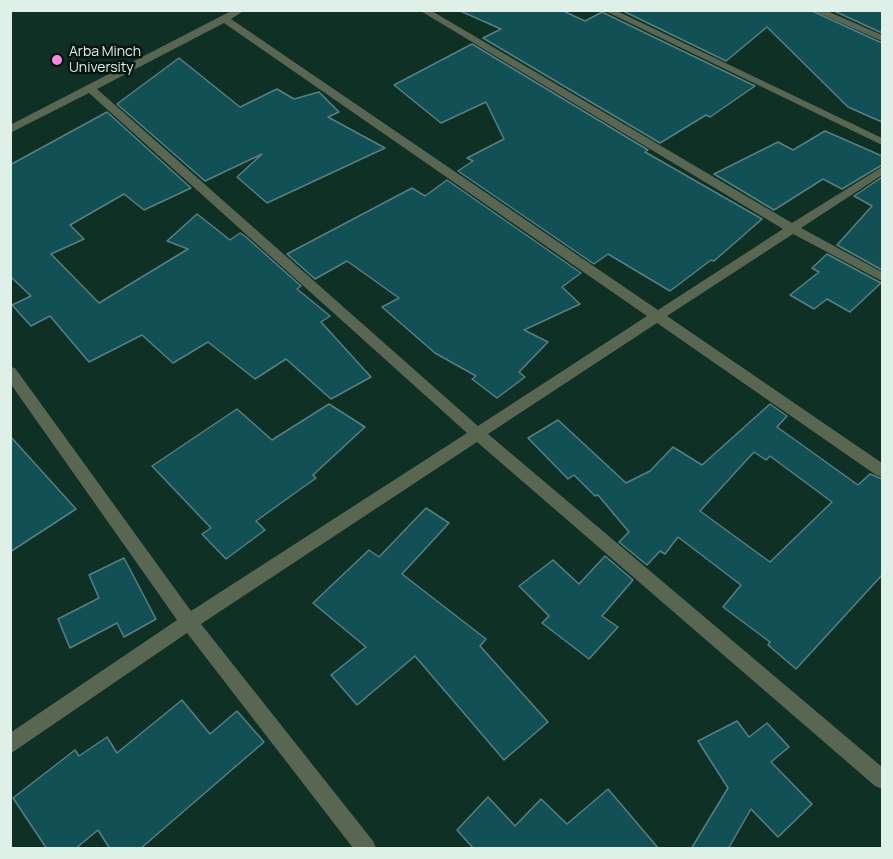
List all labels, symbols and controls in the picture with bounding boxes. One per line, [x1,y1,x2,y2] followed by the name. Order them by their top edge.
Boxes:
[69,44,141,76] place label: Arba Minch University
[50,53,64,67] marker: Arba Minch University

